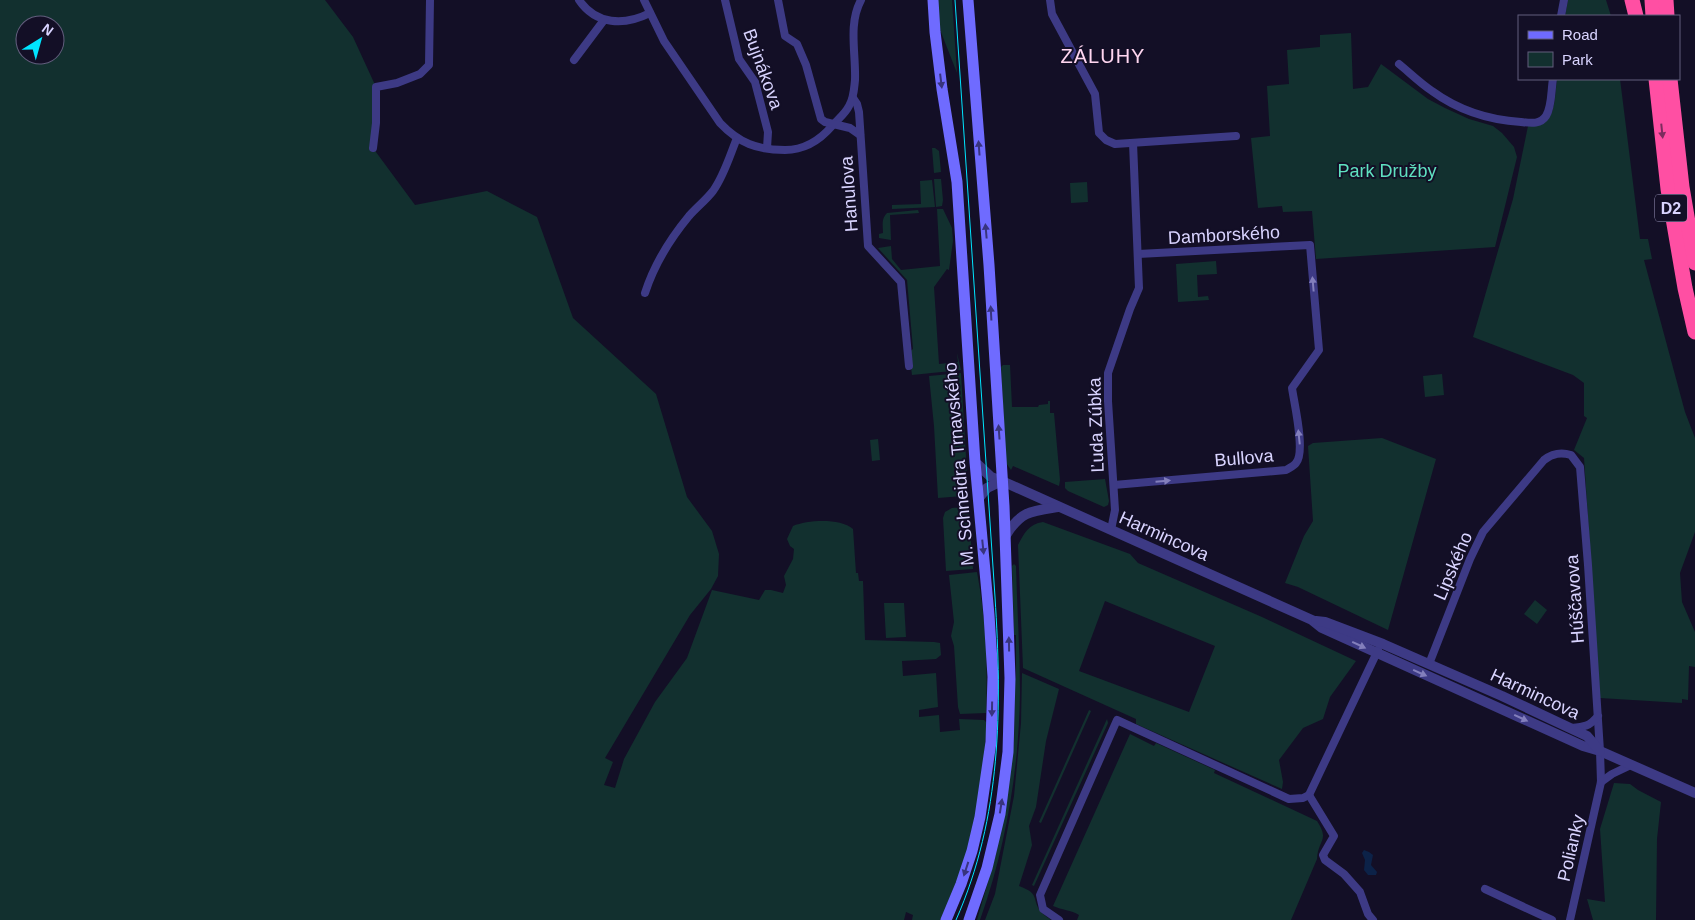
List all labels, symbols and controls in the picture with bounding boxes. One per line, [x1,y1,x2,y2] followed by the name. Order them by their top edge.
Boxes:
[15,15,65,65] north arrow
[1518,15,1680,80] legend
[39,20,57,39] text: N
[739,26,787,113] street label: Bujnákova
[1562,26,1598,43] text: Road
[1061,45,1145,67] district label: ZÁLUHY
[1562,51,1593,68] text: Park
[937,73,945,89] one-way arrow
[1658,124,1666,140] one-way arrow
[974,140,982,156] one-way arrow
[836,154,862,233] street label: Hanulova
[1337,161,1437,181] park label: Park Družby
[1655,194,1687,222] road number: D2
[1168,222,1280,248] street label: Damborského
[981,223,989,239] one-way arrow
[1309,275,1317,291] one-way arrow
[987,305,995,321] one-way arrow
[940,361,978,567] street label: M. Schneidra Trnavského
[1084,376,1108,473] street label: Ľuda Zúbka
[994,424,1002,440] one-way arrow
[1295,429,1303,445] one-way arrow
[1214,445,1275,471] street label: Bullova
[1155,477,1171,485] one-way arrow
[1116,507,1213,565] street label: Harmincova
[1430,529,1476,603] street label: Lipského
[979,539,987,555] one-way arrow
[1562,553,1588,644] street label: Húščavova
[1005,636,1013,652] one-way arrow
[1352,641,1366,649] one-way arrow
[1487,665,1584,724] street label: Harmincova
[1413,669,1427,677] one-way arrow
[988,702,996,718] one-way arrow
[1514,714,1528,722] one-way arrow
[998,798,1006,814] one-way arrow
[1554,813,1588,883] street label: Polianky
[962,862,970,877] one-way arrow

